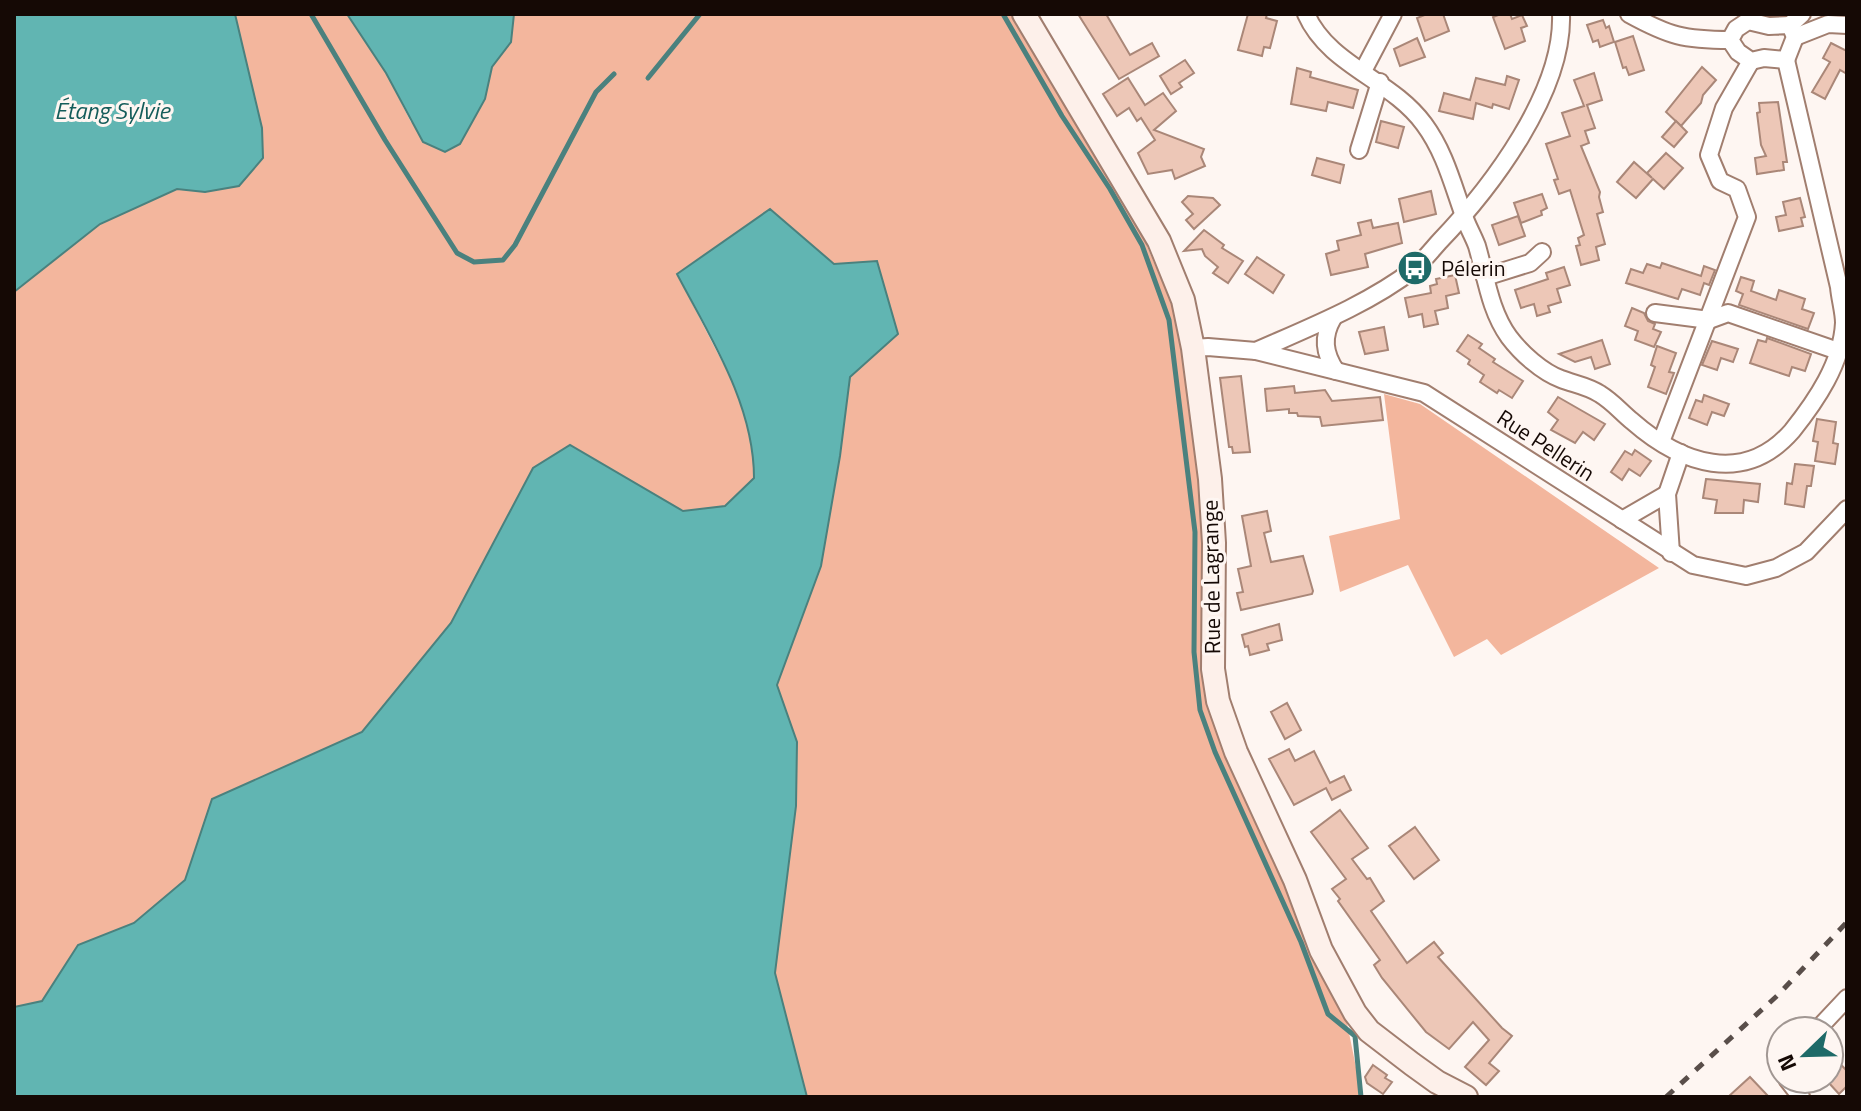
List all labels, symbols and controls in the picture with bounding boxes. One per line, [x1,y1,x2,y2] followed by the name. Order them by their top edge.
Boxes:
[54,92,171,128] water label: Étang Sylvie
[1396,249,1434,287] bus stop icon: Pélerin
[1441,251,1506,285] place label: Pélerin
[1490,401,1602,489] street label: Rue Pellerin
[1193,499,1229,655] street label: Rue de Lagrange
[1765,1015,1845,1095] north arrow
[1768,1049,1805,1076] text: N

